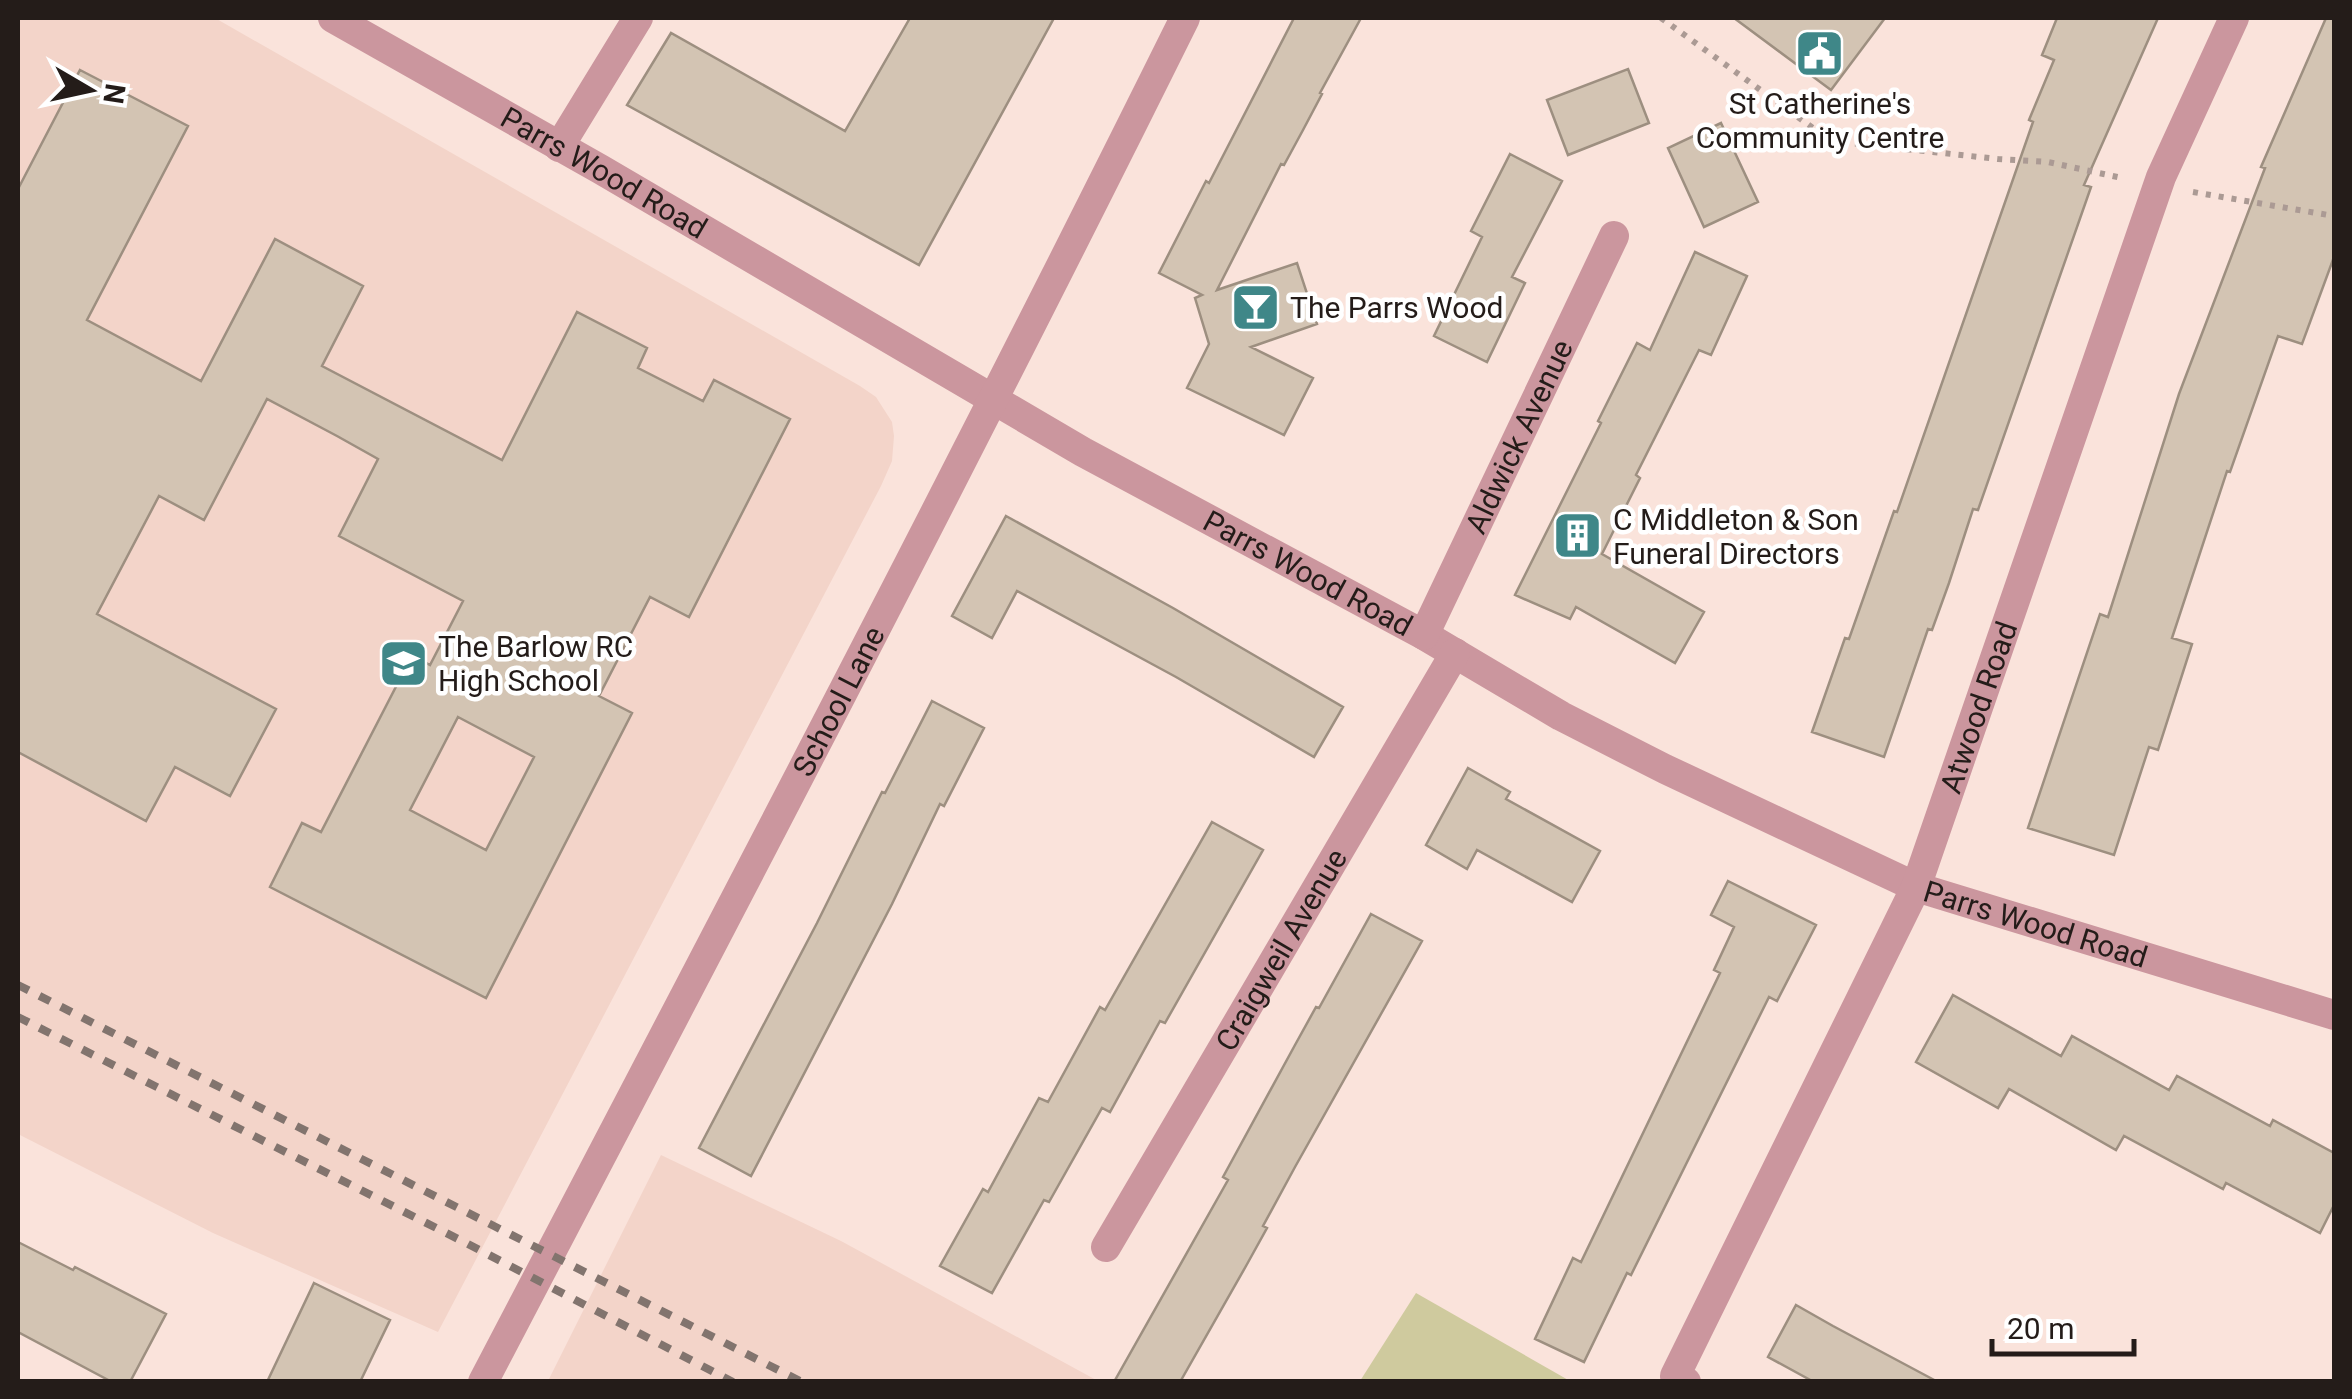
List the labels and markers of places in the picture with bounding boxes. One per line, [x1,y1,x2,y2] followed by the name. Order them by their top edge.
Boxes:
[1794,28,1846,80] public building icon: St Catherine's Community Centre
[1696,86,1944,155] place label: St Catherine's Community Centre
[1229,281,1281,333] bar icon: The Parrs Wood
[1290,290,1503,325] place label: The Parrs Wood
[1613,502,1859,571] place label: C Middleton & Son Funeral Directors
[1552,510,1604,562] building icon: C Middleton & Son Funeral Directors
[438,629,633,698] place label: The Barlow RC High School
[377,637,429,689] school or university icon: The Barlow RC High School

